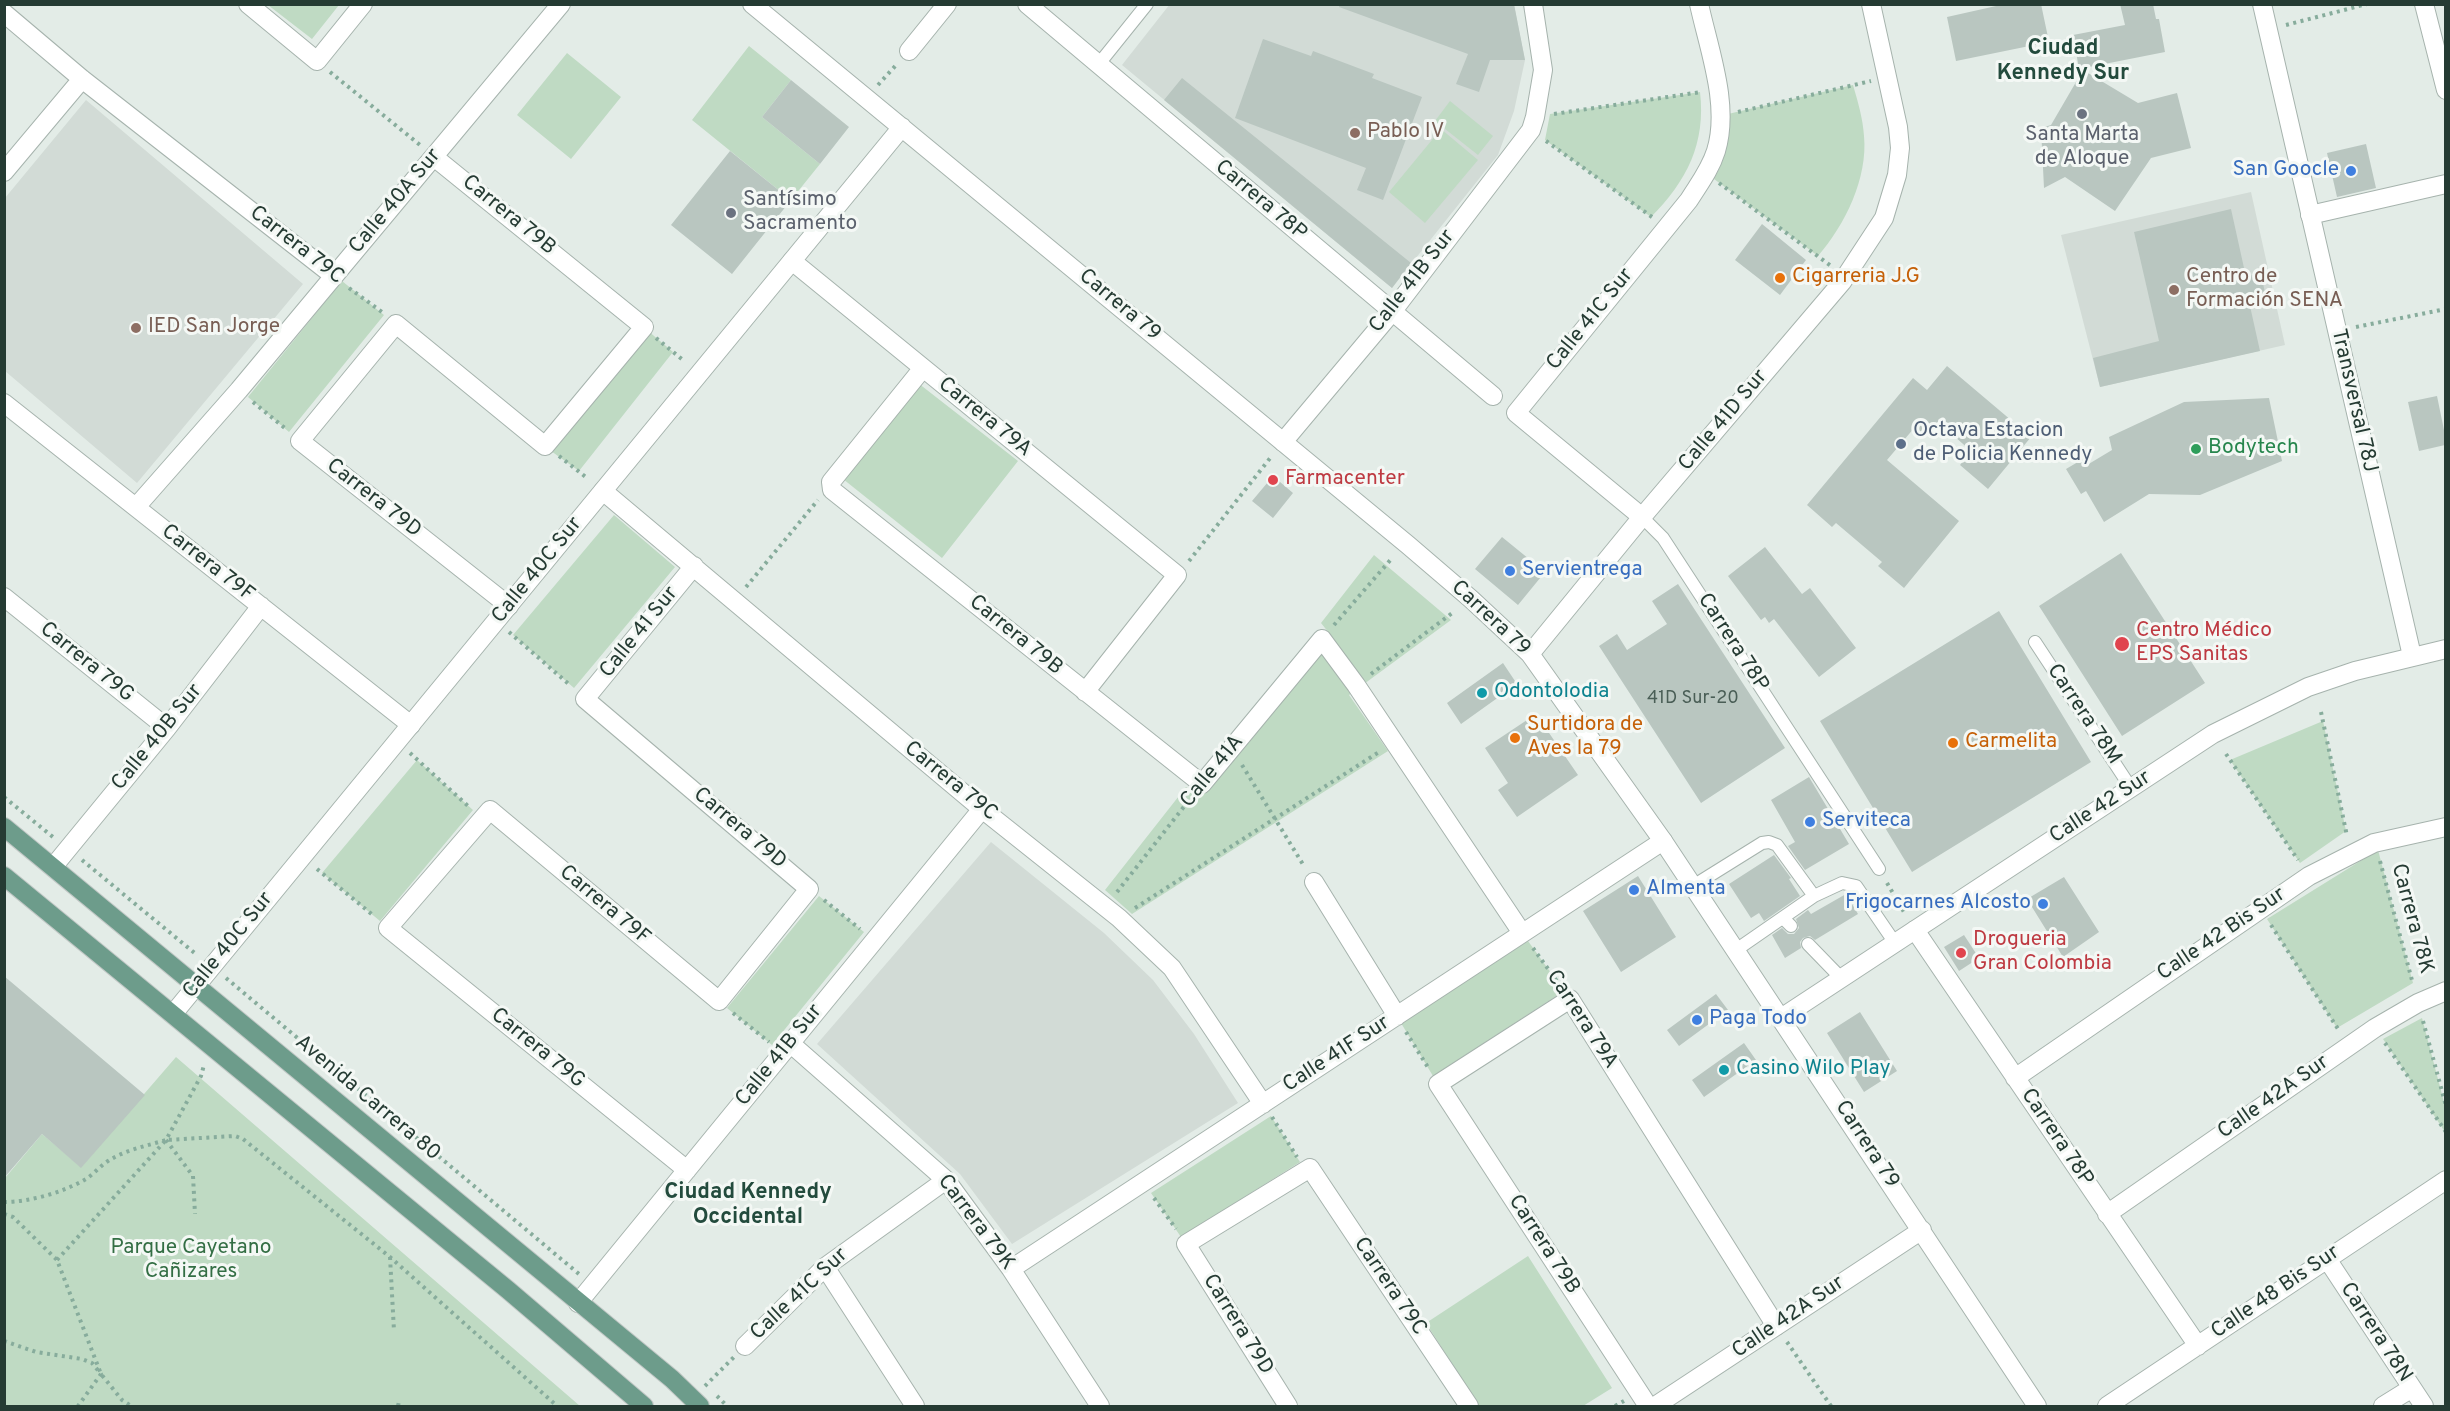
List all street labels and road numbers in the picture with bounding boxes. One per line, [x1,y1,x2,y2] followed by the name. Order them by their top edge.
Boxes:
[345,144,447,260] street label: Calle 40A Sur
[1209,155,1311,247] street label: Carrera 78P
[456,171,560,261] street label: Carrera 79B
[244,201,348,291] street label: Carrera 79C
[1365,225,1461,339] street label: Calle 41B Sur
[1073,264,1165,348] street label: Carrera 79
[1542,264,1640,376] street label: Calle 41C Sur
[2324,327,2382,475] street label: Transversal 78J
[1674,365,1774,477] street label: Calle 41D Sur
[932,373,1036,463] street label: Carrera 79A
[320,454,426,544] street label: Carrera 79D
[487,513,589,629] street label: Calle 40C Sur
[155,520,259,608] street label: Carrera 79F
[1445,576,1535,662] street label: Carrera 79
[595,582,685,684] street label: Calle 41 Sur
[1691,589,1773,697] street label: Carrera 78P
[963,591,1067,681] street label: Carrera 79B
[34,617,138,709] street label: Carrera 79G
[2040,660,2126,770] street label: Carrera 78M
[107,680,209,796] street label: Calle 40B Sur
[1176,731,1250,813] street label: Calle 41A
[898,737,1002,827] street label: Carrera 79C
[2046,766,2156,850] street label: Calle 42 Sur
[687,783,791,875] street label: Carrera 79D
[553,861,655,951] street label: Carrera 79F
[2384,861,2438,977] street label: Carrera 78K
[2153,883,2291,987] street label: Calle 42 Bis Sur
[178,888,280,1004] street label: Calle 40C Sur
[1540,966,1622,1074] street label: Carrera 79A
[731,1000,829,1112] street label: Calle 41B Sur
[485,1003,589,1095] street label: Carrera 79G
[1279,1011,1395,1099] street label: Calle 41F Sur
[289,1031,445,1167] street label: Avenida Carrera 80
[2214,1050,2334,1146] street label: Calle 42A Sur
[2014,1084,2098,1192] street label: Carrera 78P
[1828,1096,1904,1194] street label: Carrera 79
[931,1170,1019,1276] street label: Carrera 79K
[1502,1191,1584,1299] street label: Carrera 79B
[1347,1233,1431,1341] street label: Carrera 79C
[2207,1241,2345,1345] street label: Calle 48 Bis Sur
[746,1244,854,1346] street label: Calle 41C Sur
[1196,1270,1278,1380] street label: Carrera 79D
[1728,1271,1850,1365] street label: Calle 42A Sur
[2333,1278,2417,1388] street label: Carrera 78N

